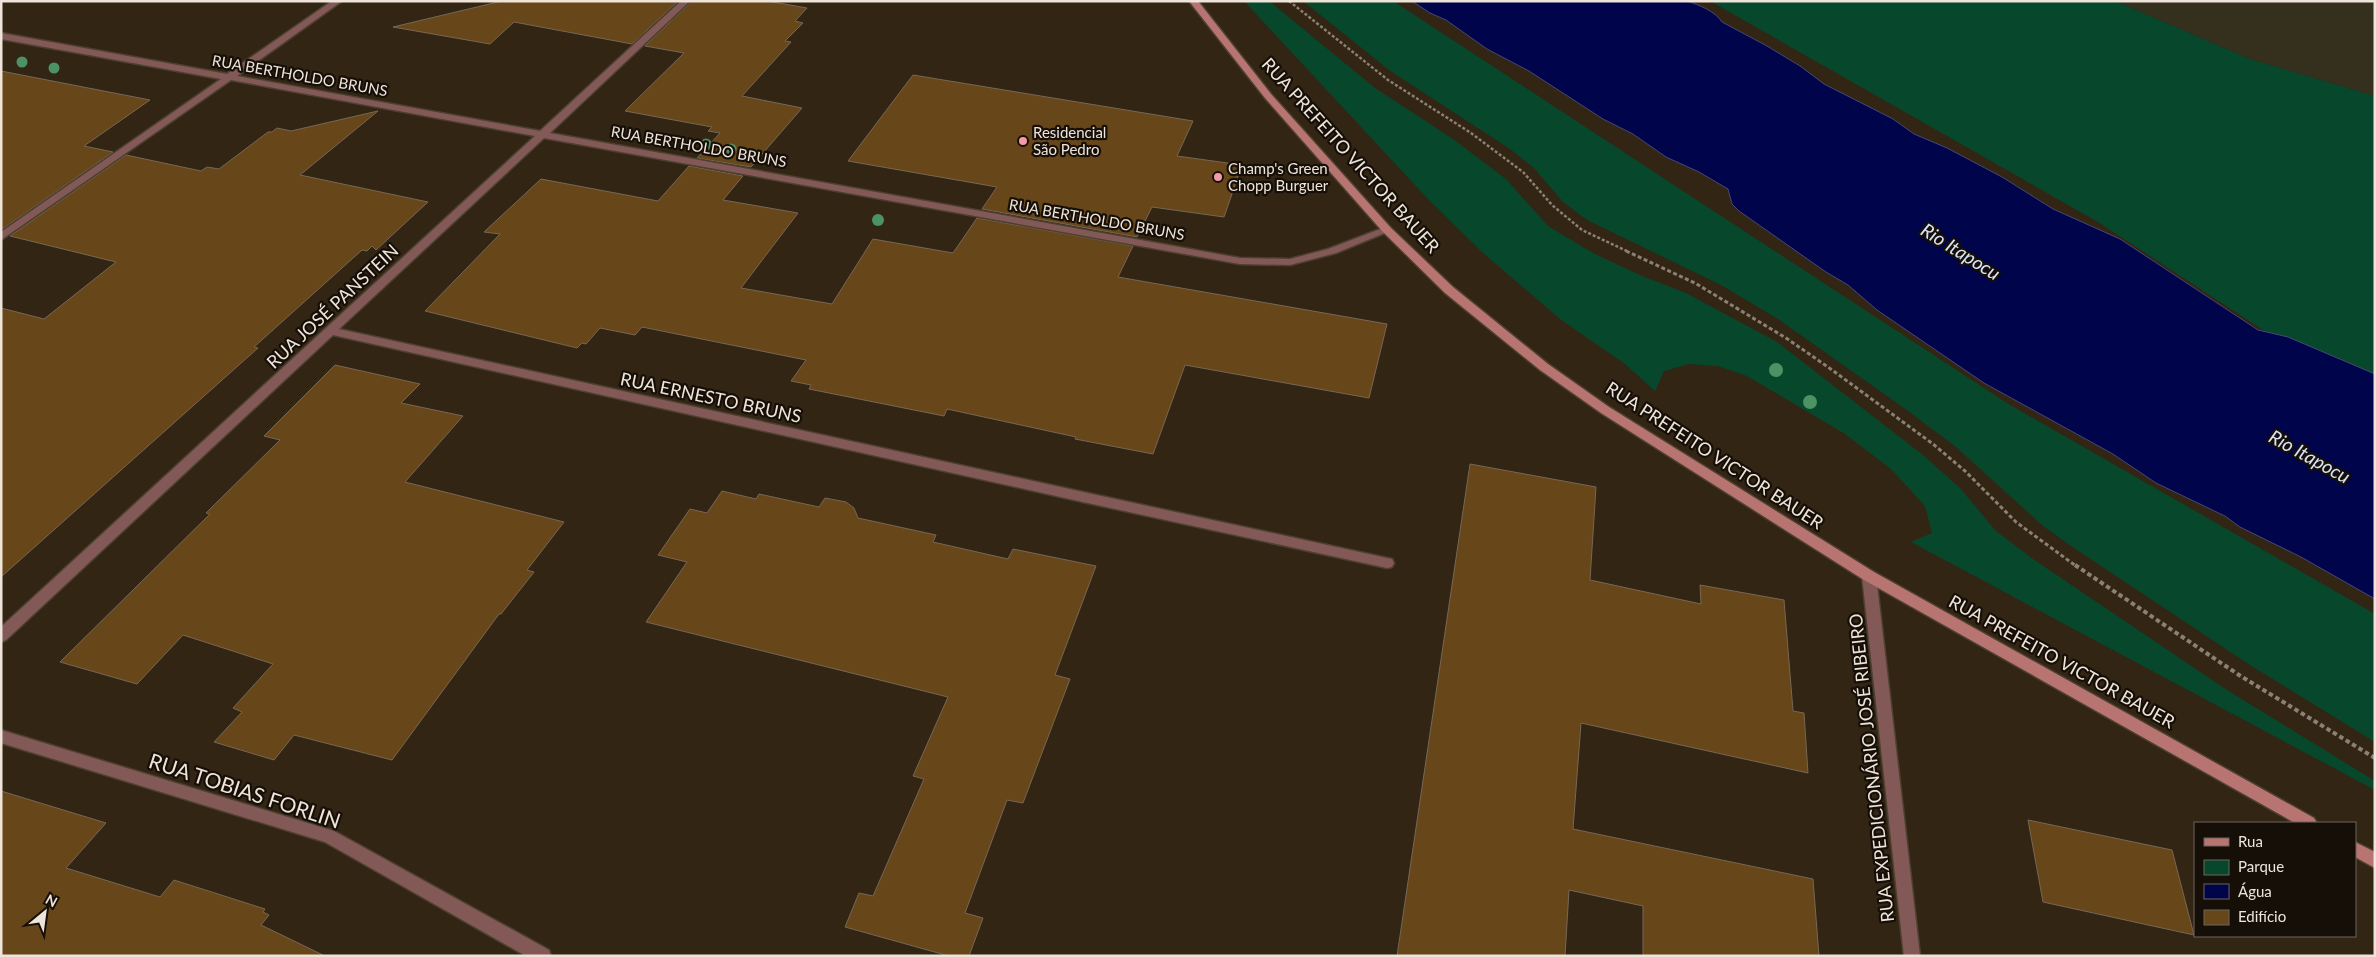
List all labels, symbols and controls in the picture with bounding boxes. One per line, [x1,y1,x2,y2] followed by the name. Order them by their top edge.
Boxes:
[211,51,389,99] street label: RUA BERTHOLDO BRUNS
[1258,53,1445,258] street label: RUA PREFEITO VICTOR BAUER
[610,122,788,170] street label: RUA BERTHOLDO BRUNS
[1033,123,1106,158] place label: Residencial São Pedro
[1017,135,1029,147] marker: Residencial São Pedro
[1228,159,1329,194] place label: Champ's Green Chopp Burguer
[1212,171,1224,183] marker: Champ's Green Chopp Burguer
[1008,195,1186,243] street label: RUA BERTHOLDO BRUNS
[1917,218,2005,284] water label: Rio Itapocu
[262,239,402,373] street label: RUA JOSÉ PANSTEIN
[618,367,804,427] street label: RUA ERNESTO BRUNS
[1602,376,1828,534] street label: RUA PREFEITO VICTOR BAUER
[2265,424,2355,488] water label: Rio Itapocu
[1945,590,2179,733] street label: RUA PREFEITO VICTOR BAUER
[1844,613,1898,923] street label: RUA EXPEDICIONÁRIO JOSÉ RIBEIRO
[146,747,344,833] street label: RUA TOBIAS FORLIN
[2194,822,2356,937] legend
[2238,832,2263,850] text: Rua
[2238,857,2284,875] text: Parque
[2238,882,2272,900] text: Água
[20,887,70,937] north arrow
[43,890,60,910] text: N
[2238,907,2286,925] text: Edifício

